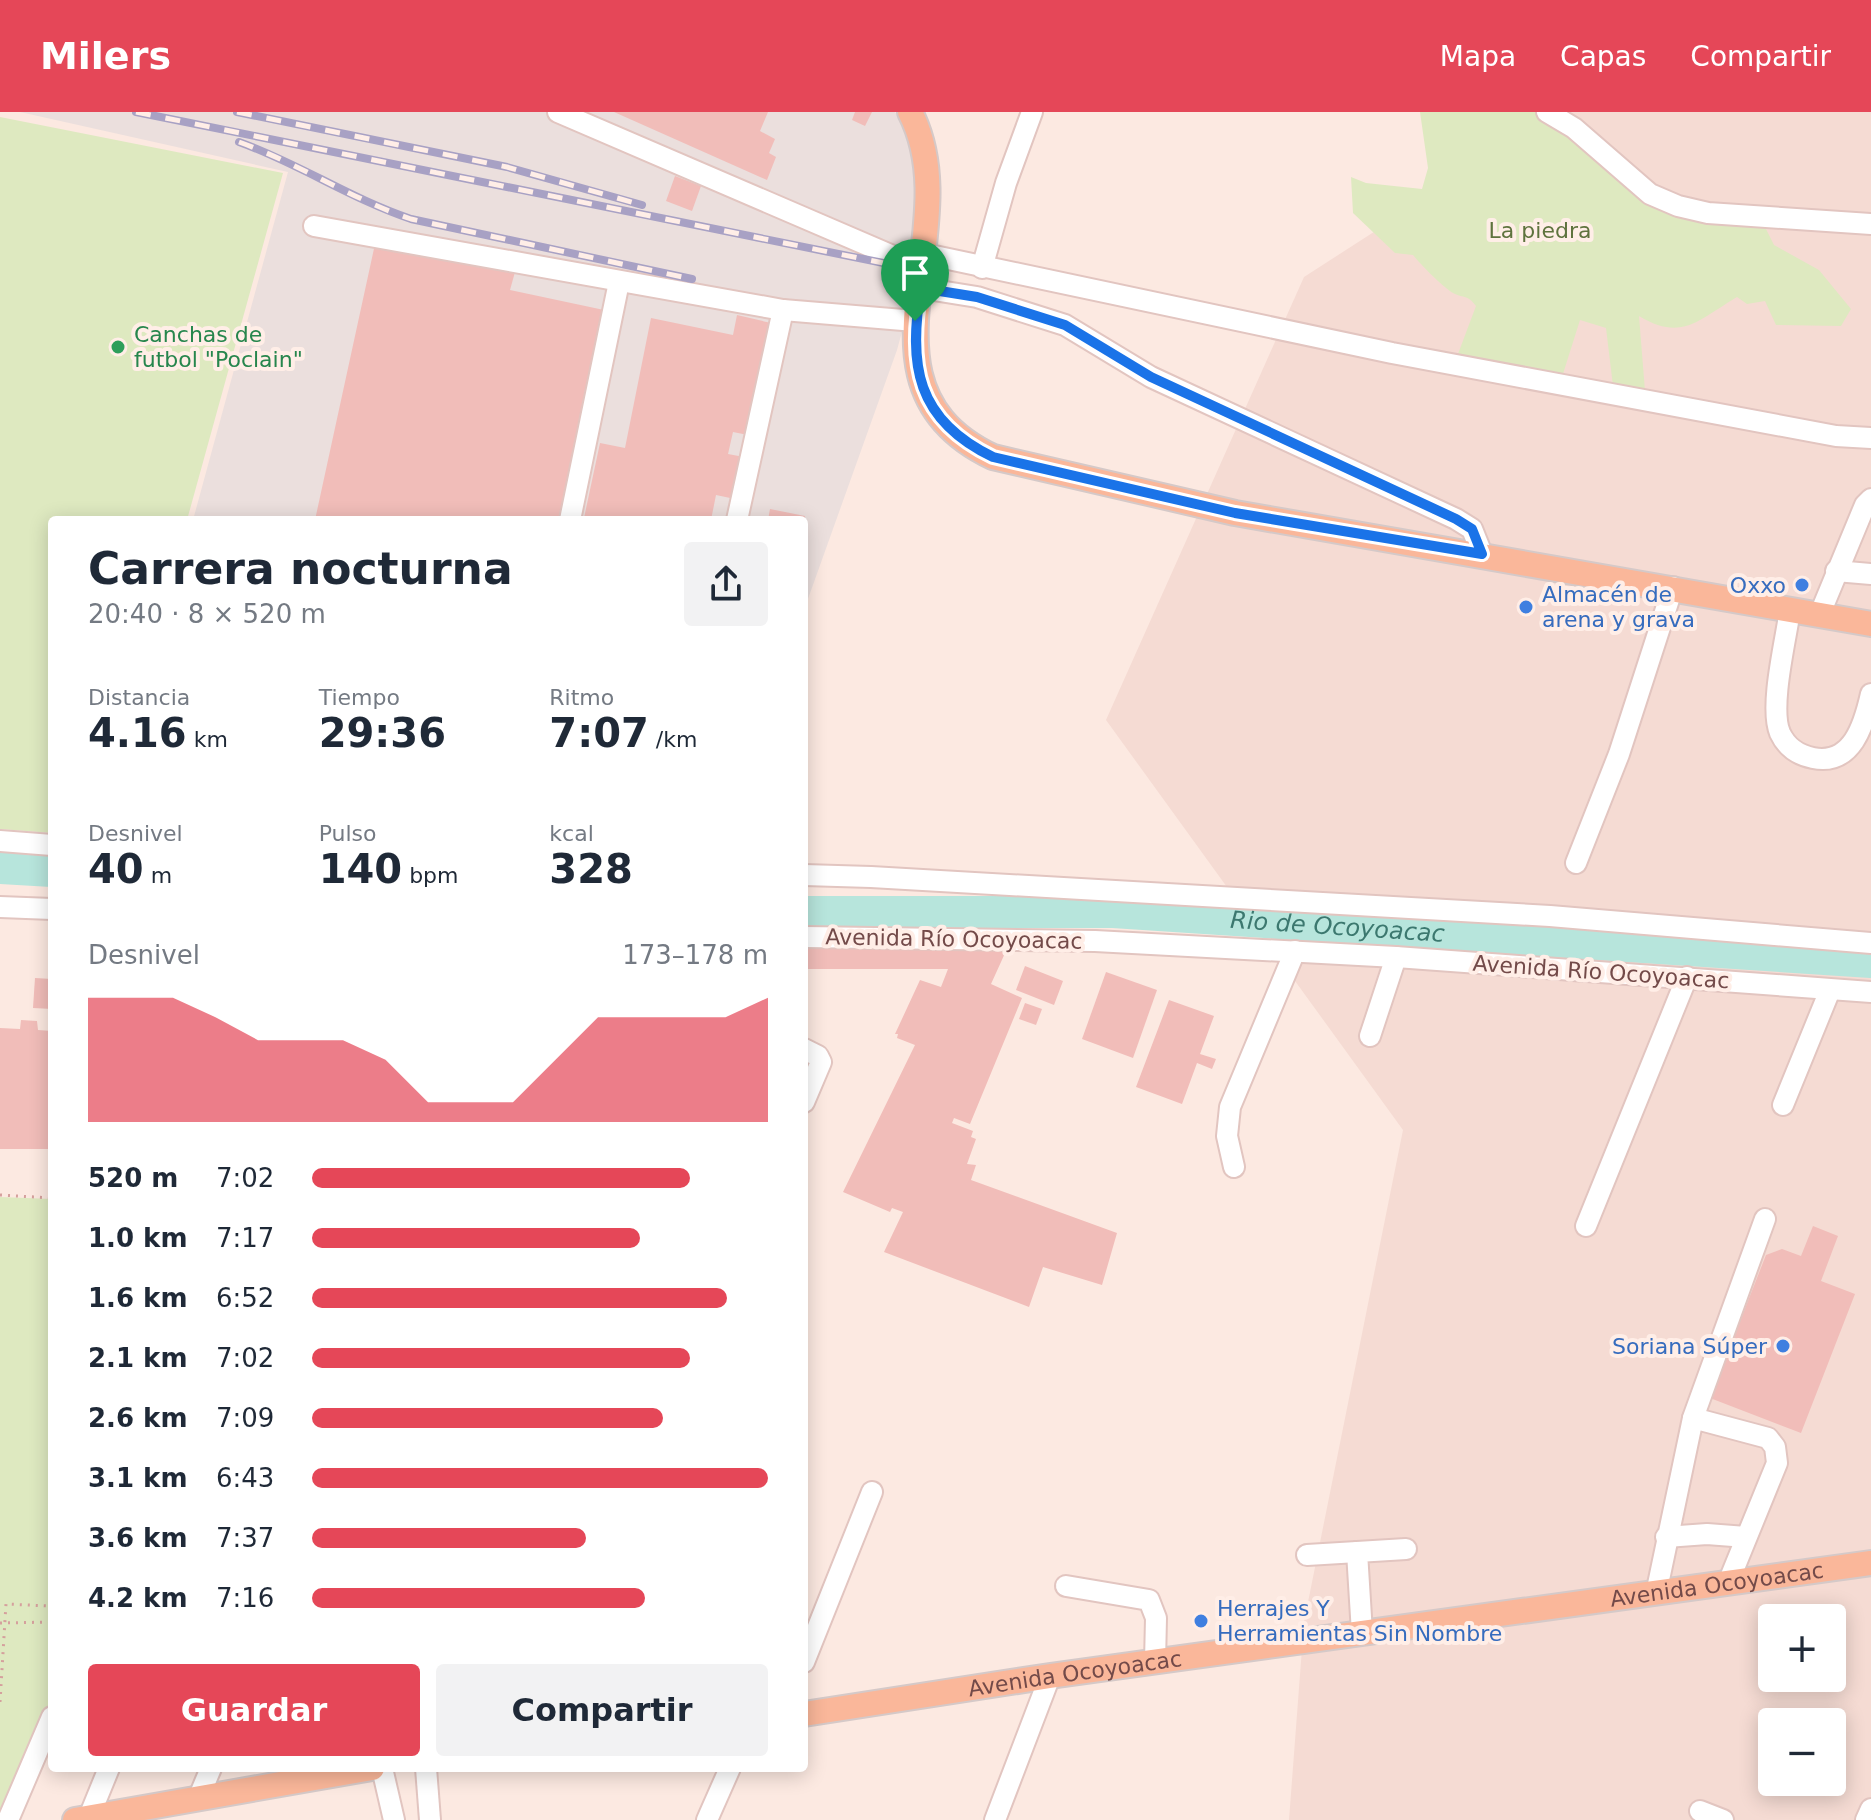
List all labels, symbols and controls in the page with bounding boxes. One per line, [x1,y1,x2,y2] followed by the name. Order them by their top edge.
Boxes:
[40,34,171,78] text: Milers
[1440,40,1516,73] text: Mapa
[1560,40,1646,73] text: Capas
[1690,40,1831,73] text: Compartir
[1489,218,1591,243] park label: La piedra
[881,239,949,321] pin
[893,251,937,295] icon: arrive
[134,322,303,372] place label: Canchas de futbol "Poclain"
[109,338,127,356] marker: Canchas de futbol "Poclain"
[684,542,768,626] button: share
[88,543,513,594] text: Carrera nocturna
[1730,573,1786,598] place label: Oxxo
[1793,576,1811,594] marker: Oxxo
[1542,582,1695,632] place label: Almacén de arena y grava
[1517,598,1535,616] marker: Almacén de arena y grava
[88,599,326,629] text: 20:40 · 8 × 520 m
[88,685,190,710] text: Distancia
[319,685,400,710] text: Tiempo
[549,685,614,710] text: Ritmo
[88,710,187,756] text: 4.16
[319,710,446,756] text: 29:36
[549,710,649,756] text: 7:07
[187,727,228,752] text: km
[649,727,697,752] text: /km
[88,821,183,846] text: Desnivel
[319,821,377,846] text: Pulso
[549,821,594,846] text: kcal
[88,846,144,892] text: 40
[319,846,402,892] text: 140
[549,846,633,892] text: 328
[144,863,172,888] text: m
[402,863,459,888] text: bpm
[1229,906,1446,948] water label: Rio de Ocoyoacac
[825,924,1083,954] street label: Avenida Río Ocoyoacac
[88,940,200,970] text: Desnivel
[622,940,768,970] text: 173–178 m
[1472,951,1730,993] street label: Avenida Río Ocoyoacac
[88,1163,178,1193] text: 520 m
[216,1163,274,1193] text: 7:02
[88,1223,188,1253] text: 1.0 km
[216,1223,274,1253] text: 7:17
[88,1283,188,1313] text: 1.6 km
[216,1283,274,1313] text: 6:52
[1612,1334,1768,1359] place label: Soriana Súper
[1774,1337,1792,1355] marker: Soriana Súper
[88,1343,188,1373] text: 2.1 km
[216,1343,274,1373] text: 7:02
[88,1403,188,1433] text: 2.6 km
[216,1403,274,1433] text: 7:09
[88,1463,188,1493] text: 3.1 km
[216,1463,274,1493] text: 6:43
[88,1523,188,1553] text: 3.6 km
[216,1523,274,1553] text: 7:37
[1608,1557,1825,1611] street label: Avenida Ocoyoacac
[88,1583,188,1613] text: 4.2 km
[216,1583,274,1613] text: 7:16
[1217,1596,1502,1646] place label: Herrajes Y Herramientas Sin Nombre
[1758,1604,1846,1796] map controls
[1758,1604,1846,1692] button: +
[1192,1612,1210,1630] marker: Herrajes Y Herramientas Sin Nombre
[966,1646,1183,1701] street label: Avenida Ocoyoacac
[88,1664,420,1756] button: Guardar
[436,1664,768,1756] button: Compartir
[1758,1708,1846,1796] button: −

